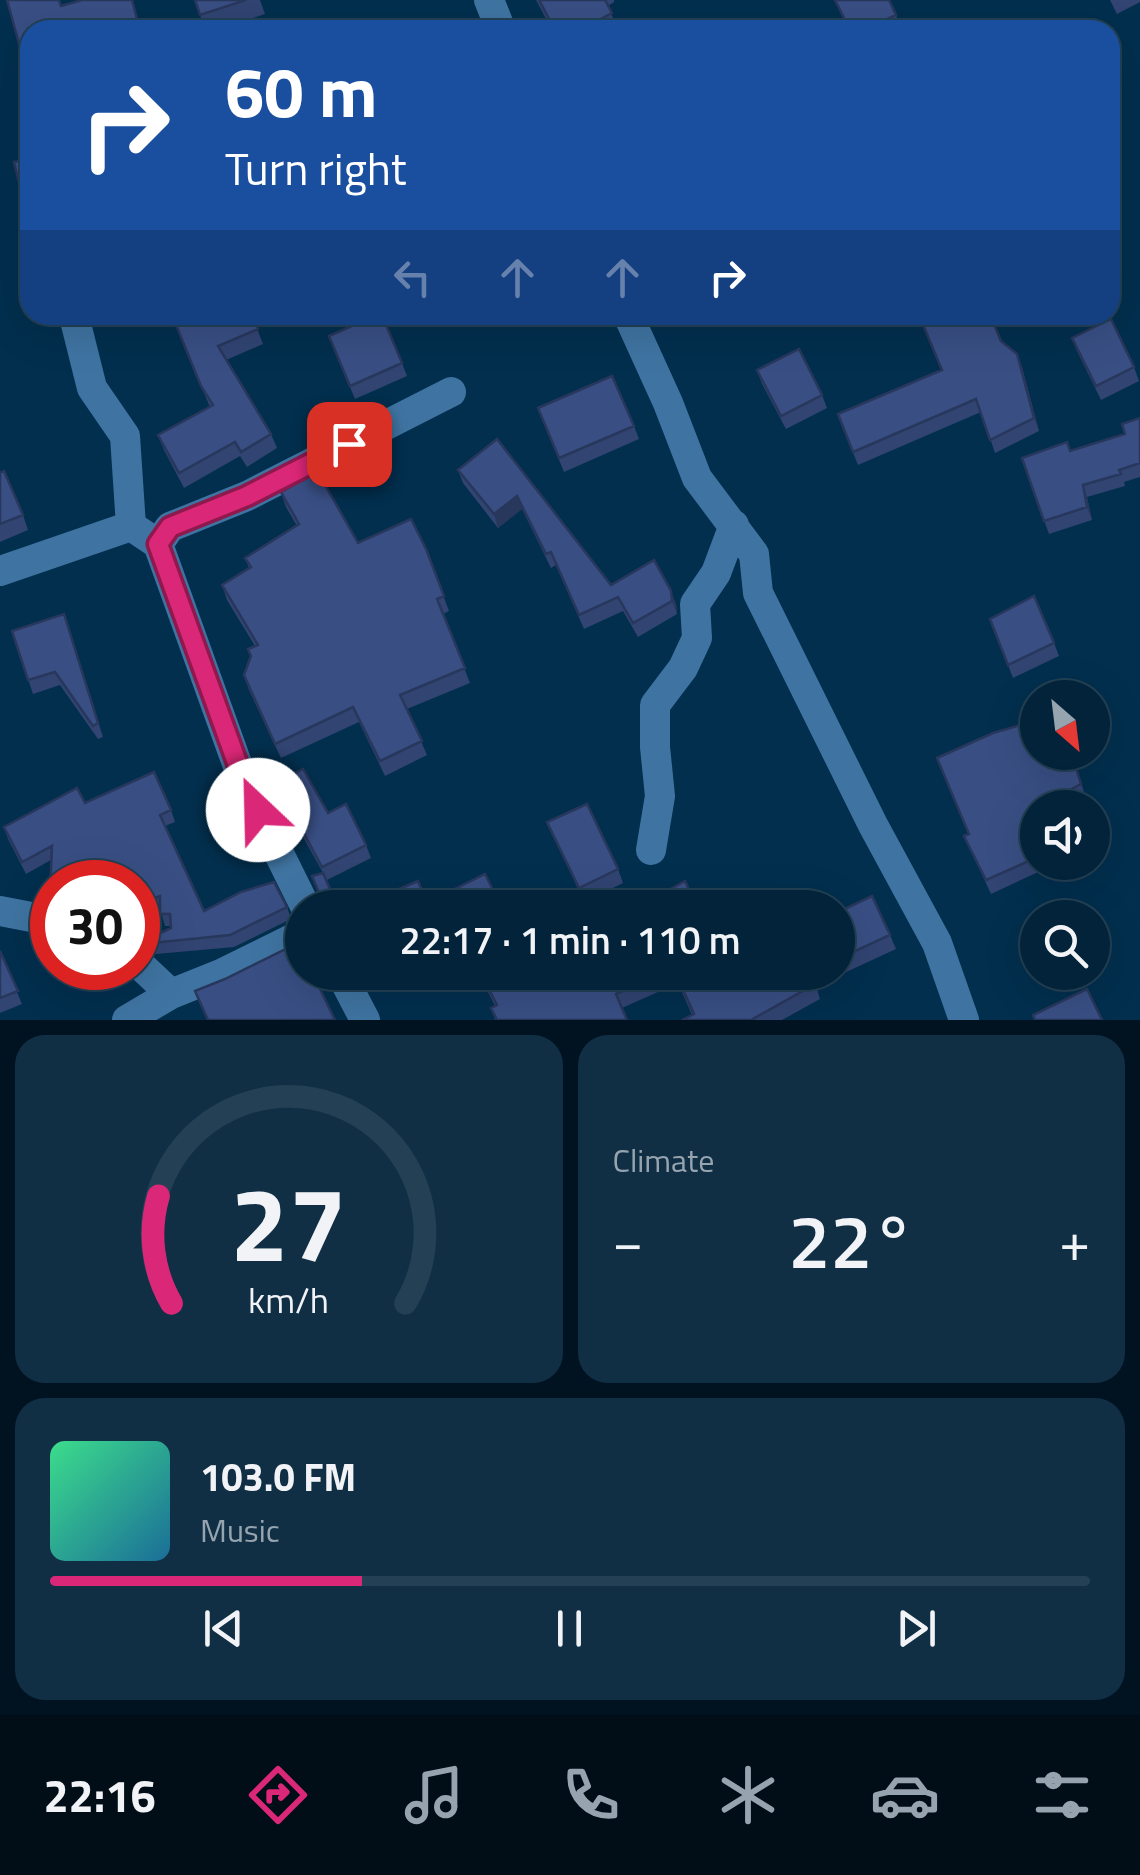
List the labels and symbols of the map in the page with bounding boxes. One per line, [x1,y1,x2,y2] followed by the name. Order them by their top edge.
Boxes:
[307,402,392,487] pin
[1020,680,1110,770] north arrow
[206,758,310,862] position arrow
[30,860,160,990] speed limit sign: 30

